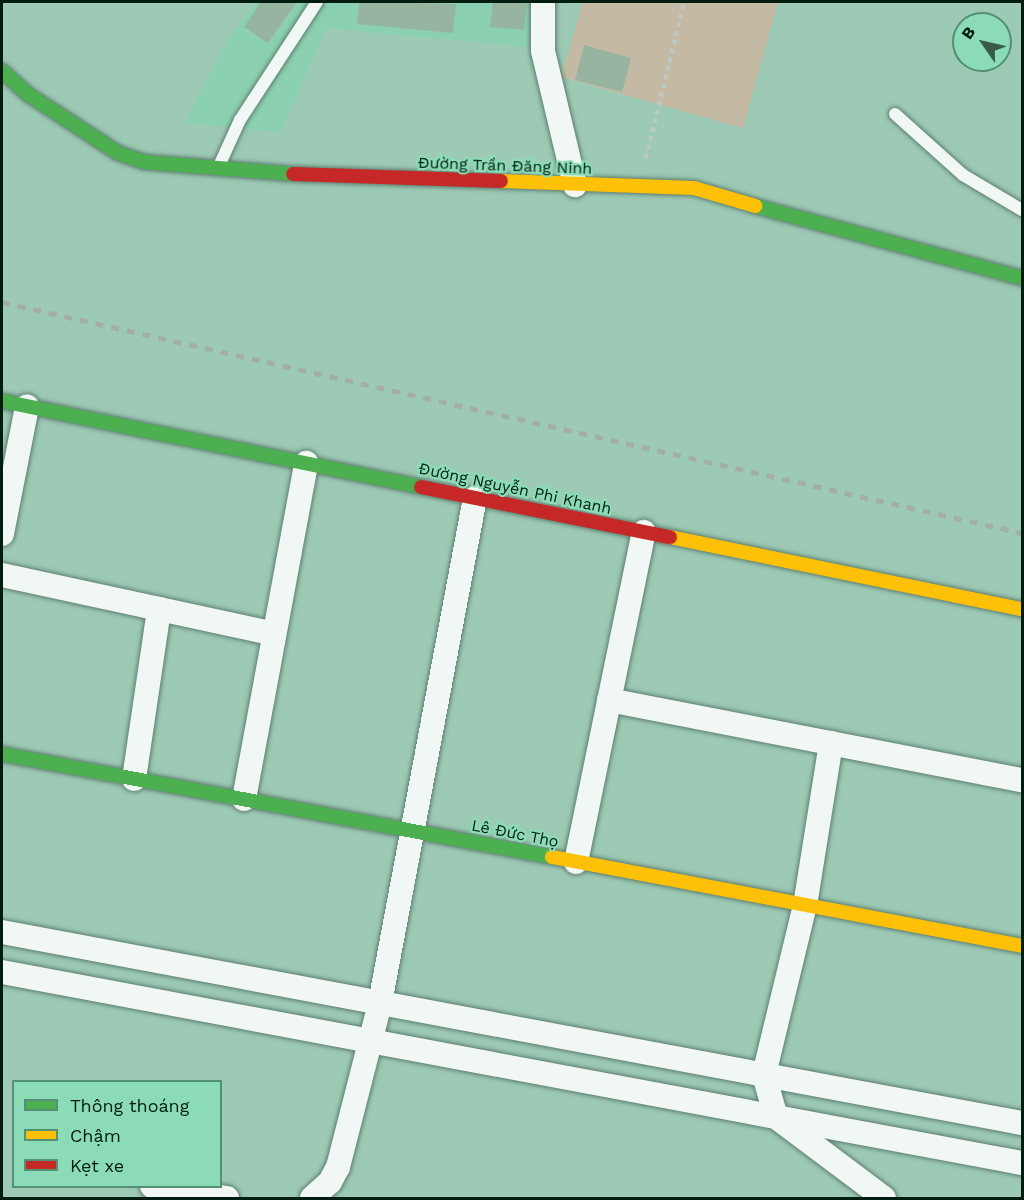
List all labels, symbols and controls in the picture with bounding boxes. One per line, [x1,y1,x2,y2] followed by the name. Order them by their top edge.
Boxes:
[952,12,1012,72] north arrow
[957,23,979,43] text: B
[417,153,593,179] street label: Đường Trần Đăng Ninh
[417,459,613,519] street label: Đường Nguyễn Phi Khanh
[470,816,560,852] street label: Lê Đức Thọ
[12,1080,222,1188] legend
[70,1095,189,1116] text: Thông thoáng
[70,1125,121,1146] text: Chậm
[70,1155,124,1176] text: Kẹt xe

